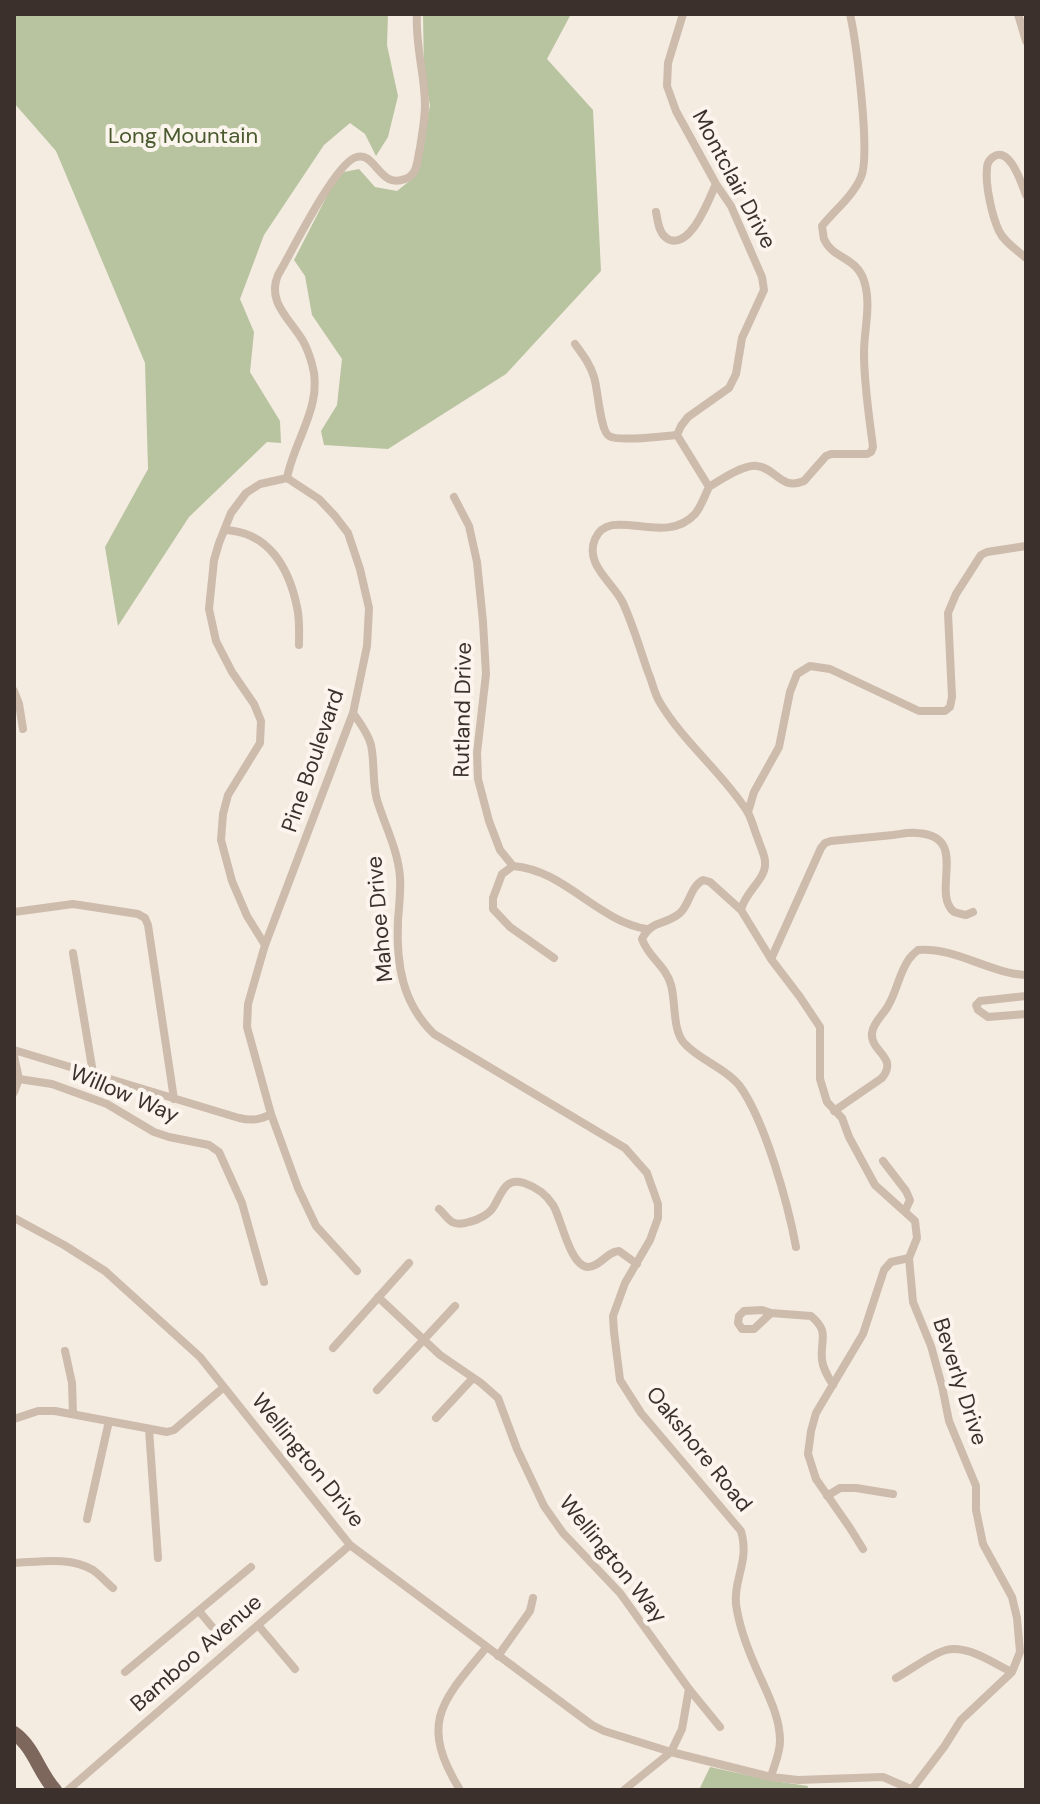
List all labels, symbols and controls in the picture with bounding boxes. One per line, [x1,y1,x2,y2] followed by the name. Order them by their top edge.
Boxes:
[685,106,781,254] street label: Montclair Drive
[108,124,258,150] park label: Long Mountain
[450,642,478,778] street label: Rutland Drive
[277,686,351,836] street label: Pine Boulevard
[362,855,400,983] street label: Mahoe Drive
[66,1060,182,1130] street label: Willow Way
[926,1315,992,1449] street label: Beverly Drive
[639,1382,757,1518] street label: Oakshore Road
[245,1389,369,1533] street label: Wellington Drive
[552,1491,672,1629] street label: Wellington Way
[126,1590,268,1718] street label: Bamboo Avenue

